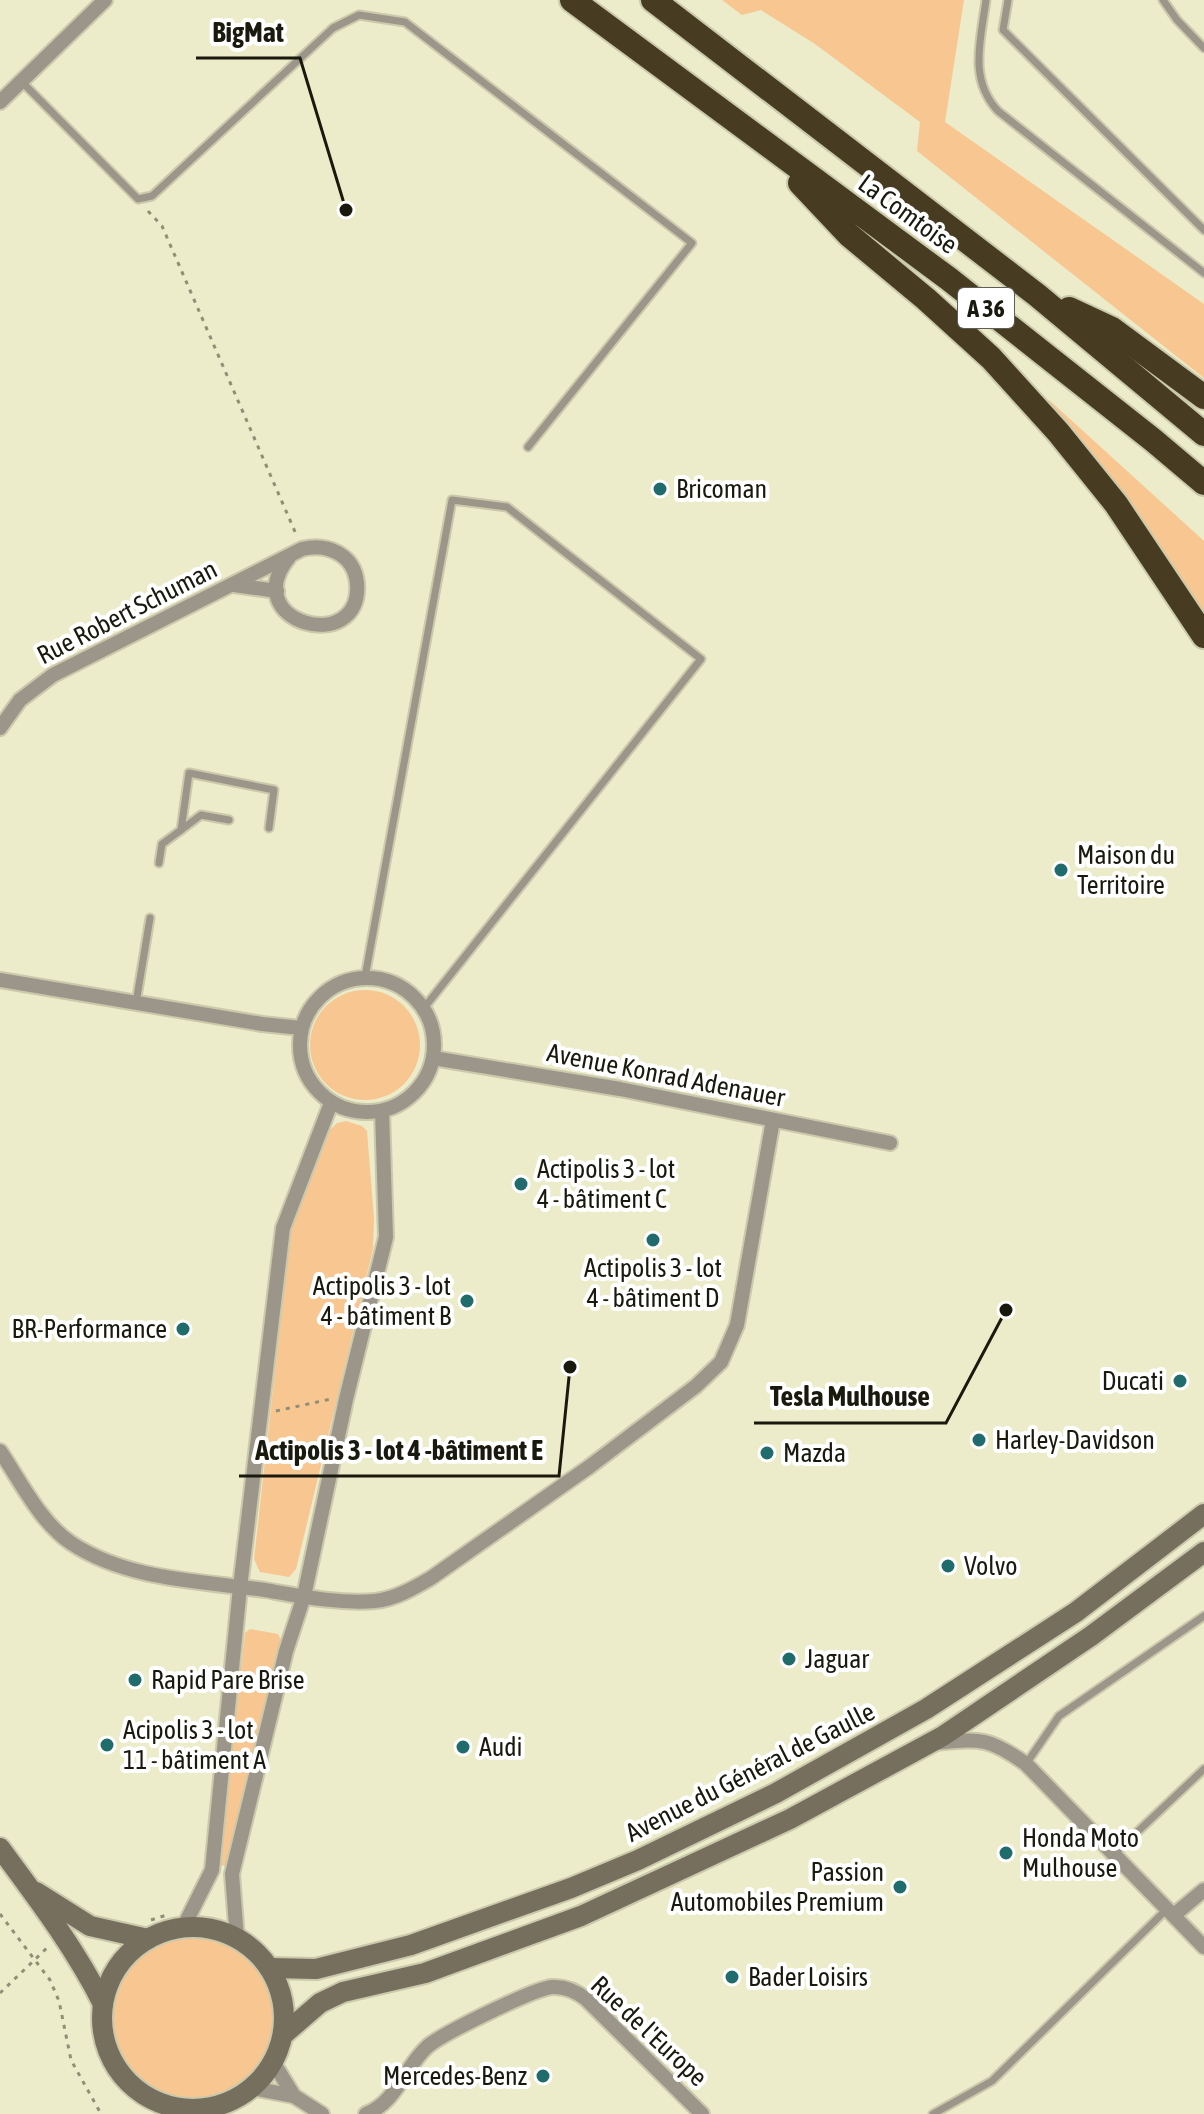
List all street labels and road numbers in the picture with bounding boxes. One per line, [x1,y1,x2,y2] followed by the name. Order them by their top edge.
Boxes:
[853,168,963,260] street label: La Comtoise
[958,288,1014,328] road number: A 36
[32,554,222,670] street label: Rue Robert Schuman
[545,1037,788,1113] street label: Avenue Konrad Adenauer
[621,1696,879,1848] street label: Avenue du Général de Gaulle
[585,1970,713,2092] street label: Rue de l'Europe

